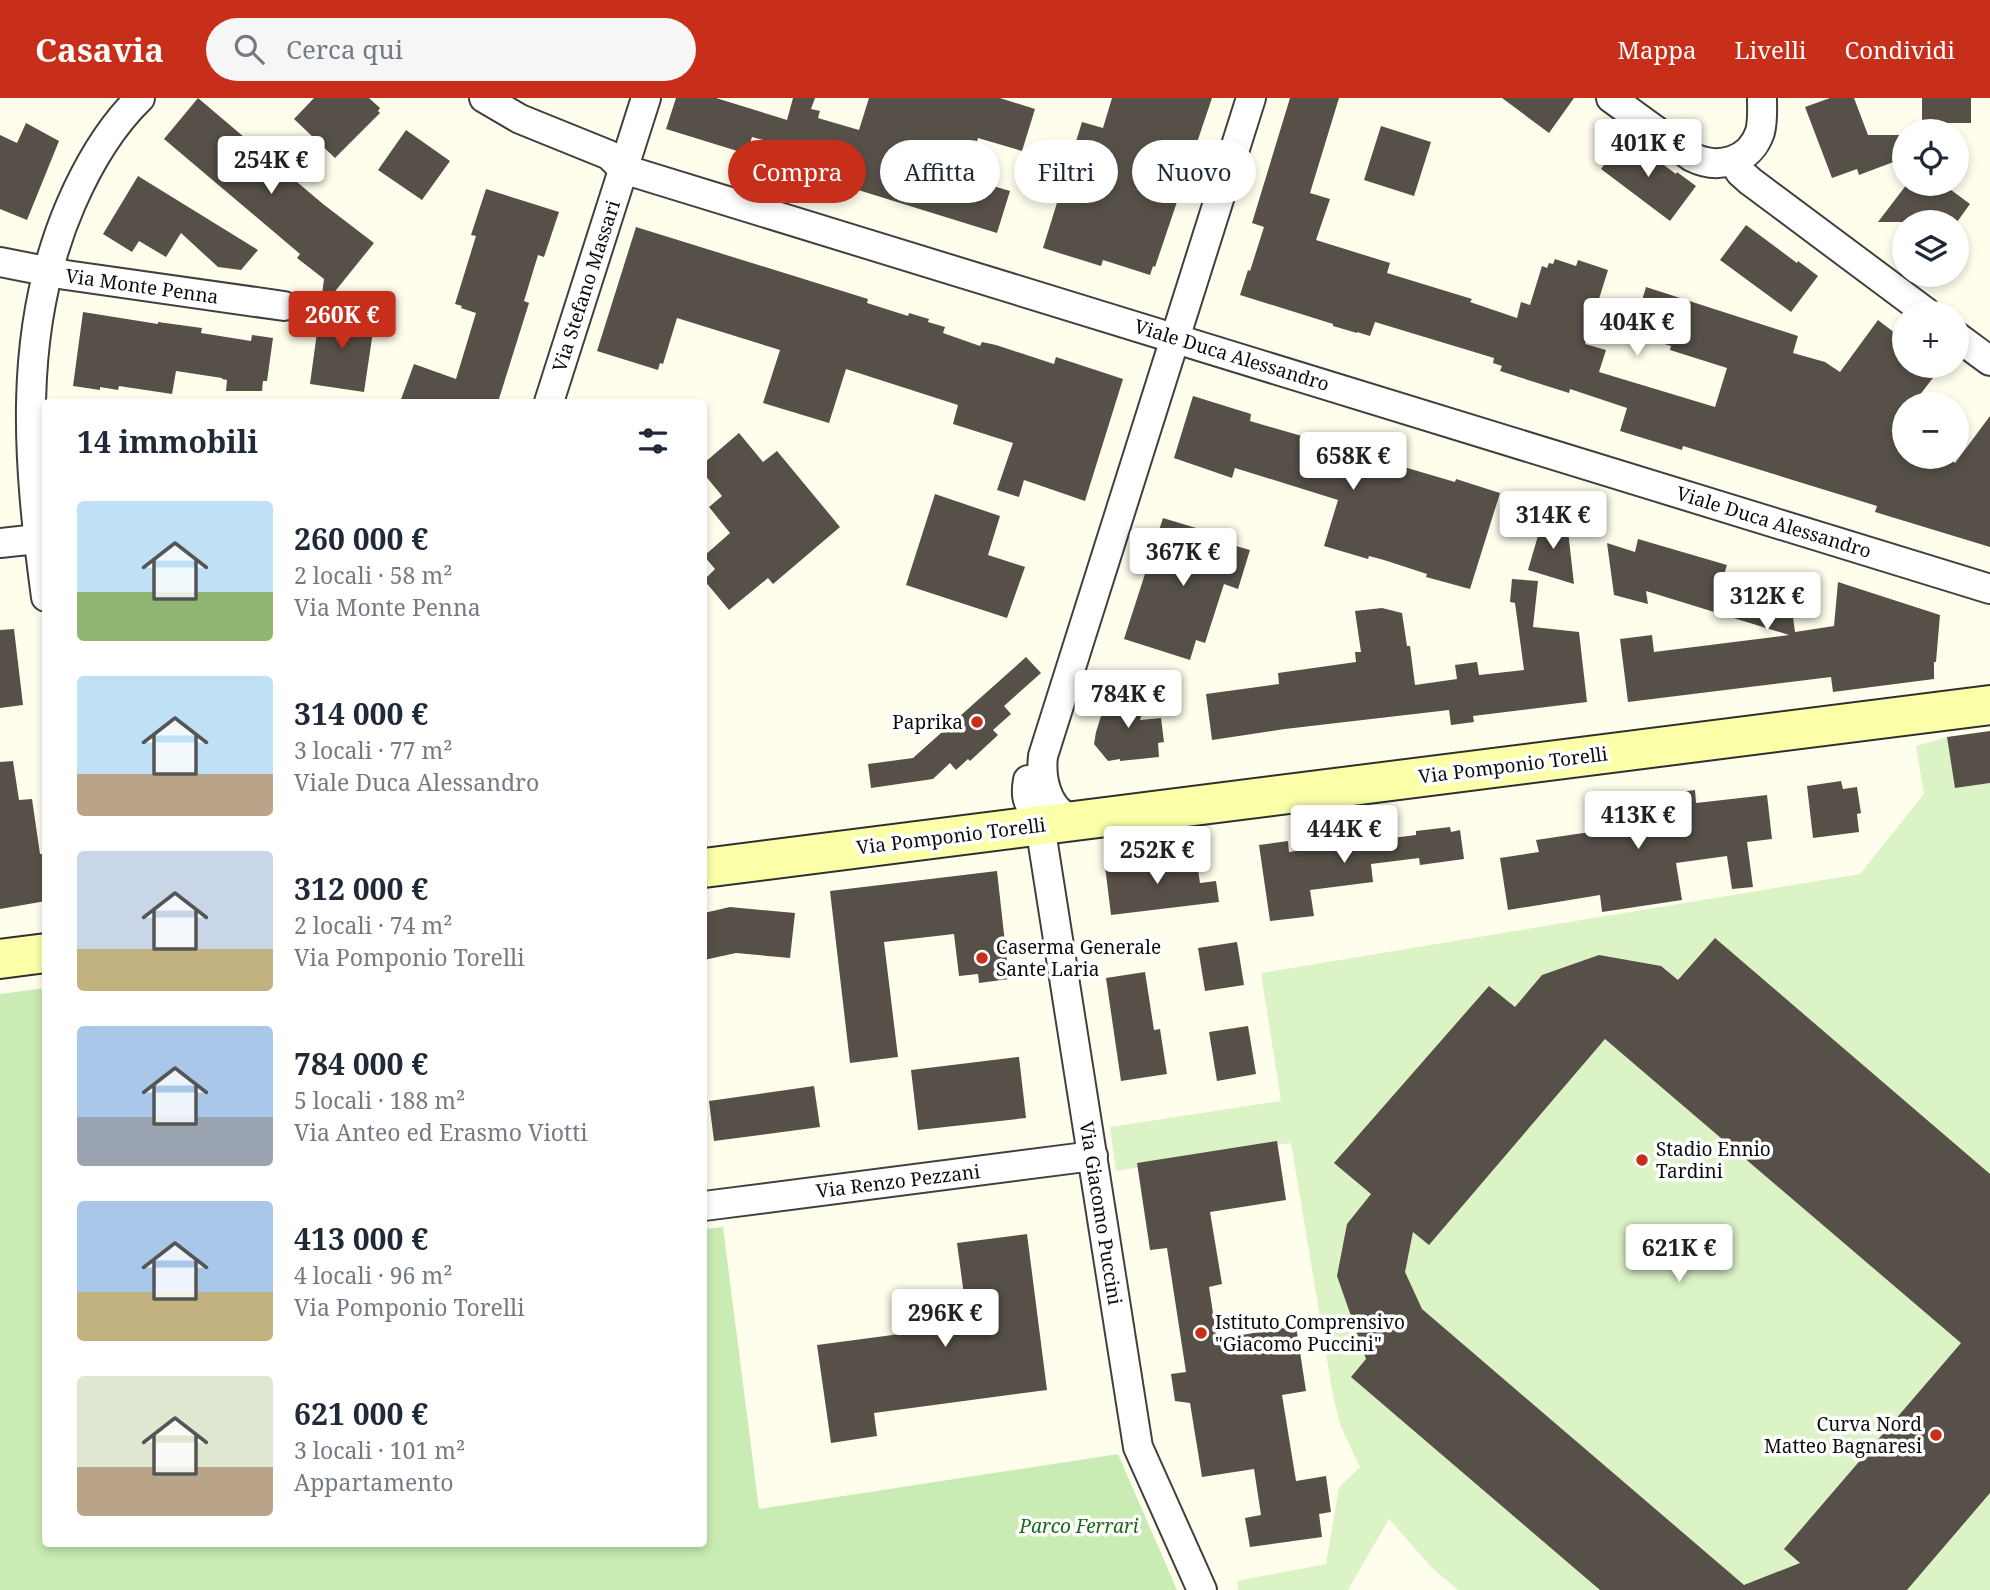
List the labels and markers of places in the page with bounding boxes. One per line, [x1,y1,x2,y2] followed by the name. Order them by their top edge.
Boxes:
[1591,120,1705,179] pin: 401K €
[214,136,328,196] pin: 254K €
[285,292,399,351] pin: 260K €
[1580,299,1694,358] pin: 404K €
[1296,432,1410,492] pin: 658K €
[1496,491,1610,551] pin: 314K €
[1126,528,1240,588] pin: 367K €
[1710,573,1824,632] pin: 312K €
[1071,670,1185,730] pin: 784K €
[892,709,963,735] place label: Paprika
[969,714,985,730] marker: Paprika
[1581,792,1695,851] pin: 413K €
[1287,806,1401,865] pin: 444K €
[1100,826,1214,886] pin: 252K €
[996,934,1161,982] place label: Caserma Generale Sante Laria
[974,950,990,966] marker: Caserma Generale Sante Laria
[1656,1136,1771,1184] place label: Stadio Ennio Tardini
[1634,1152,1650,1168] marker: Stadio Ennio Tardini
[1622,1224,1736,1284] pin: 621K €
[888,1290,1002,1349] pin: 296K €
[1215,1309,1405,1357] place label: Istituto Comprensivo "Giacomo Puccini"
[1193,1325,1209,1341] marker: Istituto Comprensivo "Giacomo Puccini"
[1764,1411,1922,1459] place label: Curva Nord Matteo Bagnaresi
[1928,1427,1944,1443] marker: Curva Nord Matteo Bagnaresi

